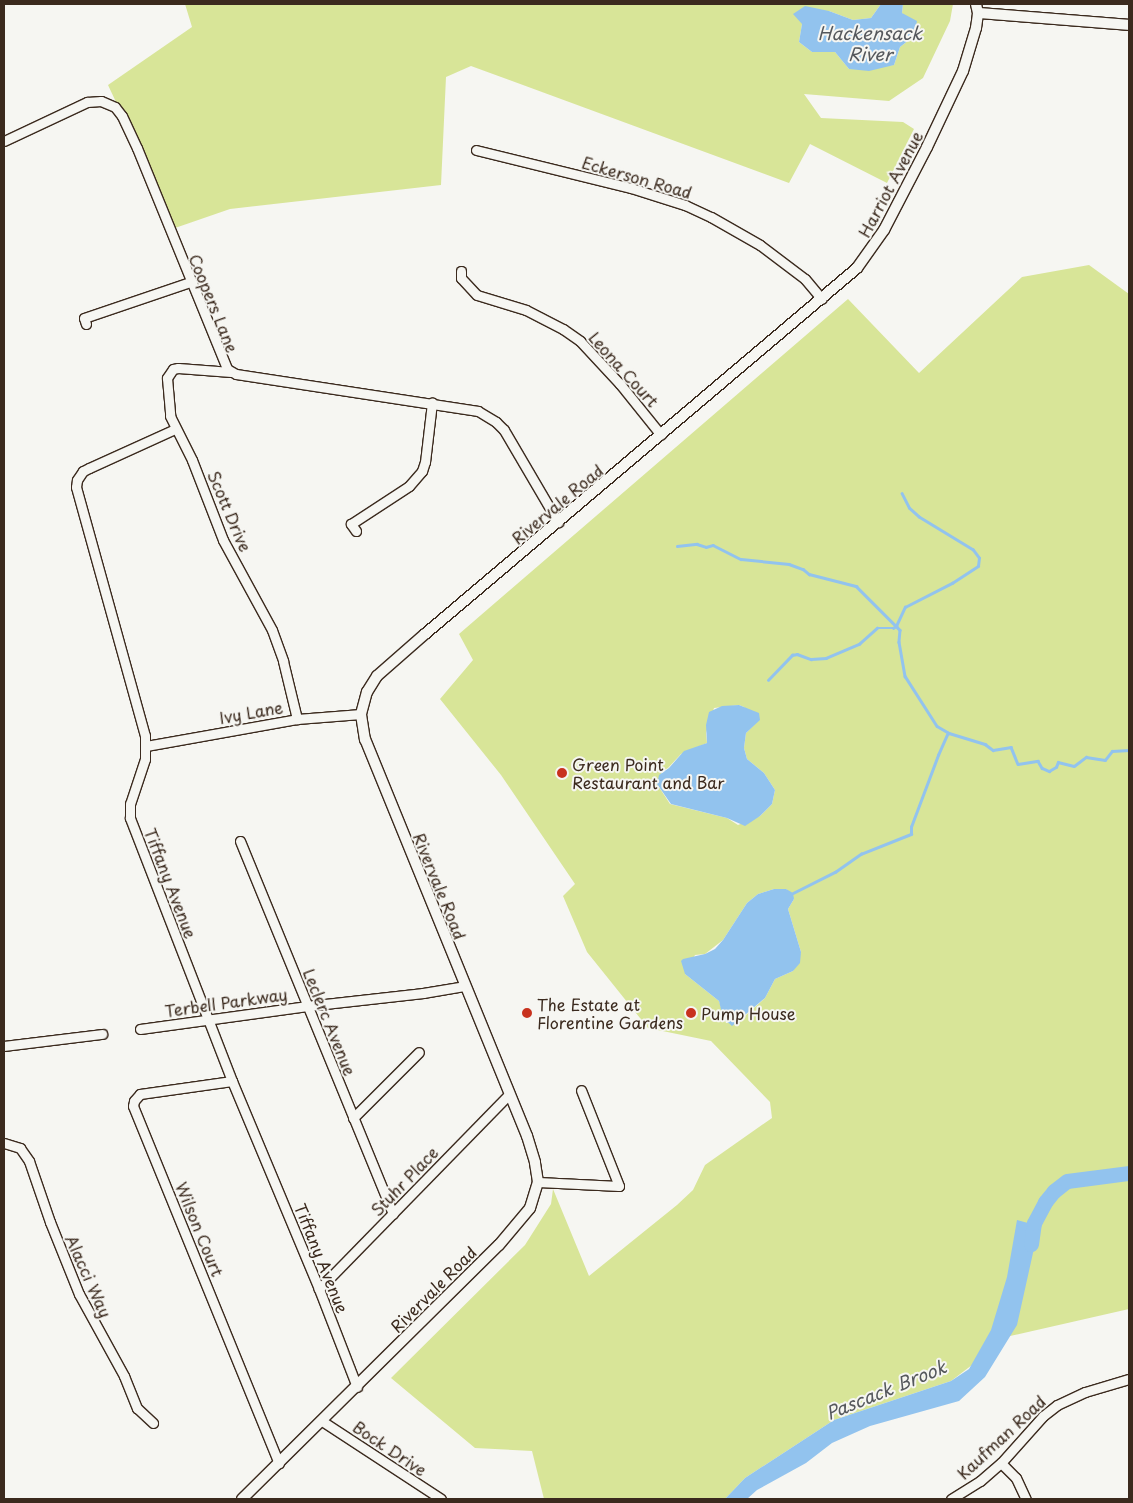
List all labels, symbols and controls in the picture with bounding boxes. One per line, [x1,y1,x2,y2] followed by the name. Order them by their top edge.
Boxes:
[818,23,922,66] water label: Hackensack River
[854,128,926,240] street label: Harriot Avenue
[580,152,694,202] street label: Eckerson Road
[185,251,243,355] street label: Coopers Lane
[585,328,663,410] street label: Leona Court
[507,460,607,548] street label: Rivervale Road
[204,467,256,555] street label: Scott Drive
[218,697,284,727] street label: Ivy Lane
[572,754,725,792] place label: Green Point Restaurant and Bar
[556,767,568,779] marker: Green Point Restaurant and Bar
[141,825,201,941] street label: Tiffany Avenue
[410,829,470,943] street label: Rivervale Road
[300,966,360,1078] street label: Leclerc Avenue
[163,984,289,1020] street label: Terbell Parkway
[537,994,682,1032] place label: The Estate at Florentine Gardens
[701,1003,796,1023] place label: Pump House
[521,1007,533,1019] marker: The Estate at Florentine Gardens
[685,1007,697,1019] marker: Pump House
[366,1142,442,1220] street label: Stuhr Place
[172,1179,228,1279] street label: Wilson Court
[291,1201,353,1315] street label: Tiffany Avenue
[62,1232,116,1320] street label: Alacci Way
[386,1242,480,1336] street label: Rivervale Road
[822,1356,950,1424] water label: Pascack Brook
[953,1391,1049,1483] street label: Kaufman Road
[350,1417,430,1479] street label: Bock Drive

